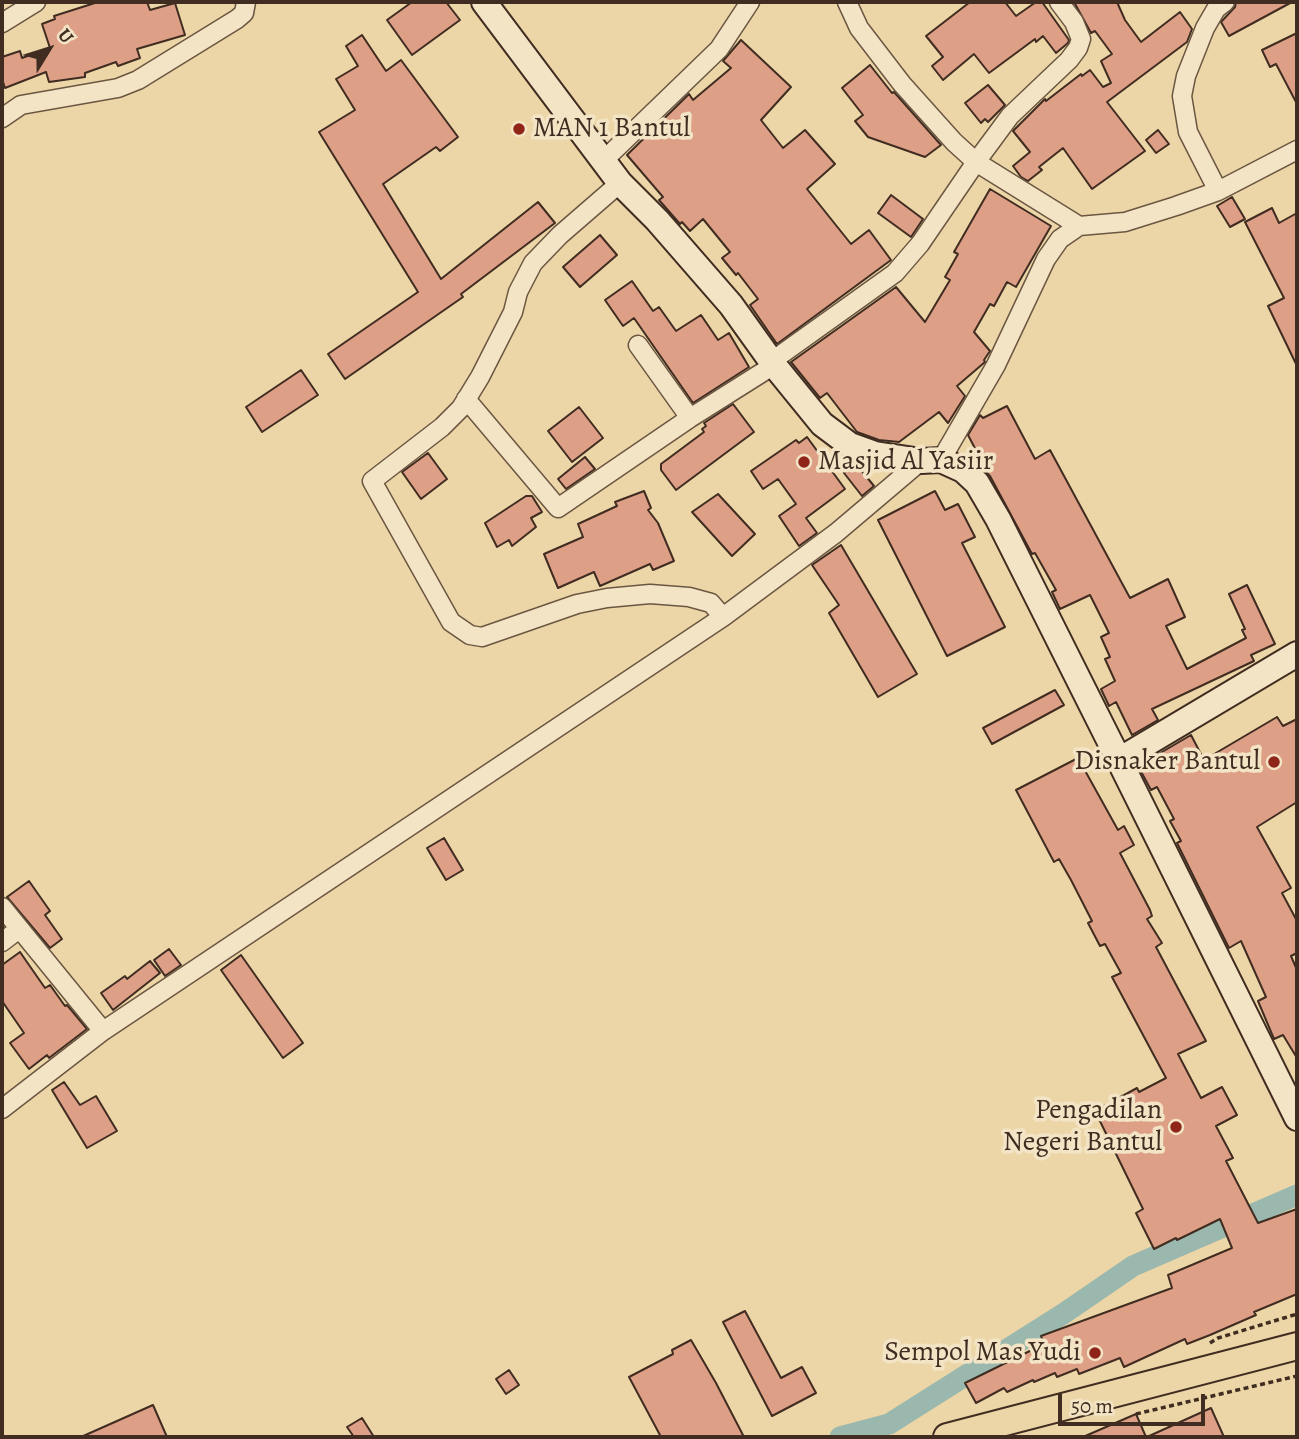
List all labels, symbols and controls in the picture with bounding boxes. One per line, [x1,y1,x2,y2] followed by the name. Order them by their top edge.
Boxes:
[14,14,84,84] north arrow
[51,23,80,49] text: U
[533,112,690,146] place label: MAN 1 Bantul
[511,121,527,137] marker: MAN 1 Bantul
[818,445,994,479] place label: Masjid Al Yasiir
[796,454,812,470] marker: Masjid Al Yasiir
[1074,745,1260,779] place label: Disnaker Bantul
[1266,754,1282,770] marker: Disnaker Bantul
[1003,1094,1162,1160] place label: Pengadilan Negeri Bantul
[1168,1119,1184,1135] marker: Pengadilan Negeri Bantul
[884,1336,1081,1370] place label: Sempol Mas Yudi
[1087,1345,1103,1361] marker: Sempol Mas Yudi
[1061,1380,1208,1424] scale bar
[1071,1392,1113,1420] text: 50 m

